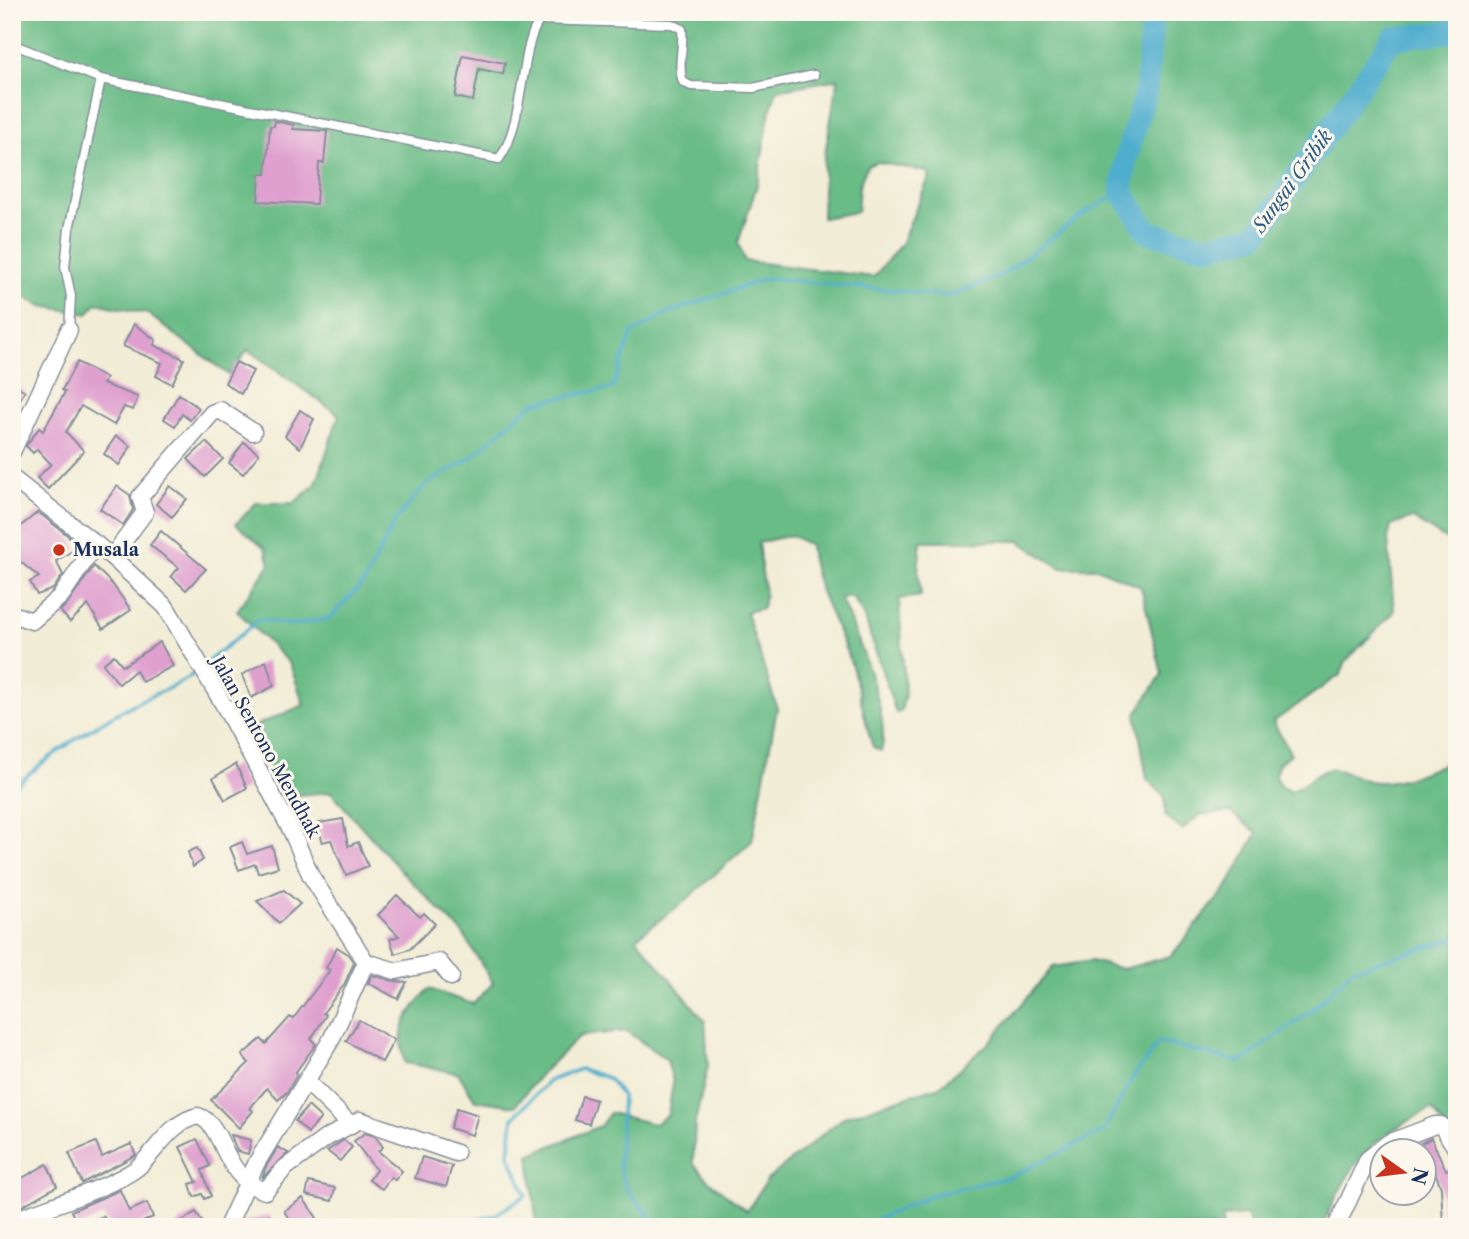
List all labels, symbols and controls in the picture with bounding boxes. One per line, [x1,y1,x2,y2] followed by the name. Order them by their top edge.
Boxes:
[1247,126,1337,238] water label: Sungai Gribik
[73,539,140,561] place label: Musala
[51,542,67,558] marker: Musala
[205,650,326,843] street label: Jalan Sentono Mendhak
[1368,1138,1438,1208] north arrow
[1406,1165,1432,1187] text: N

